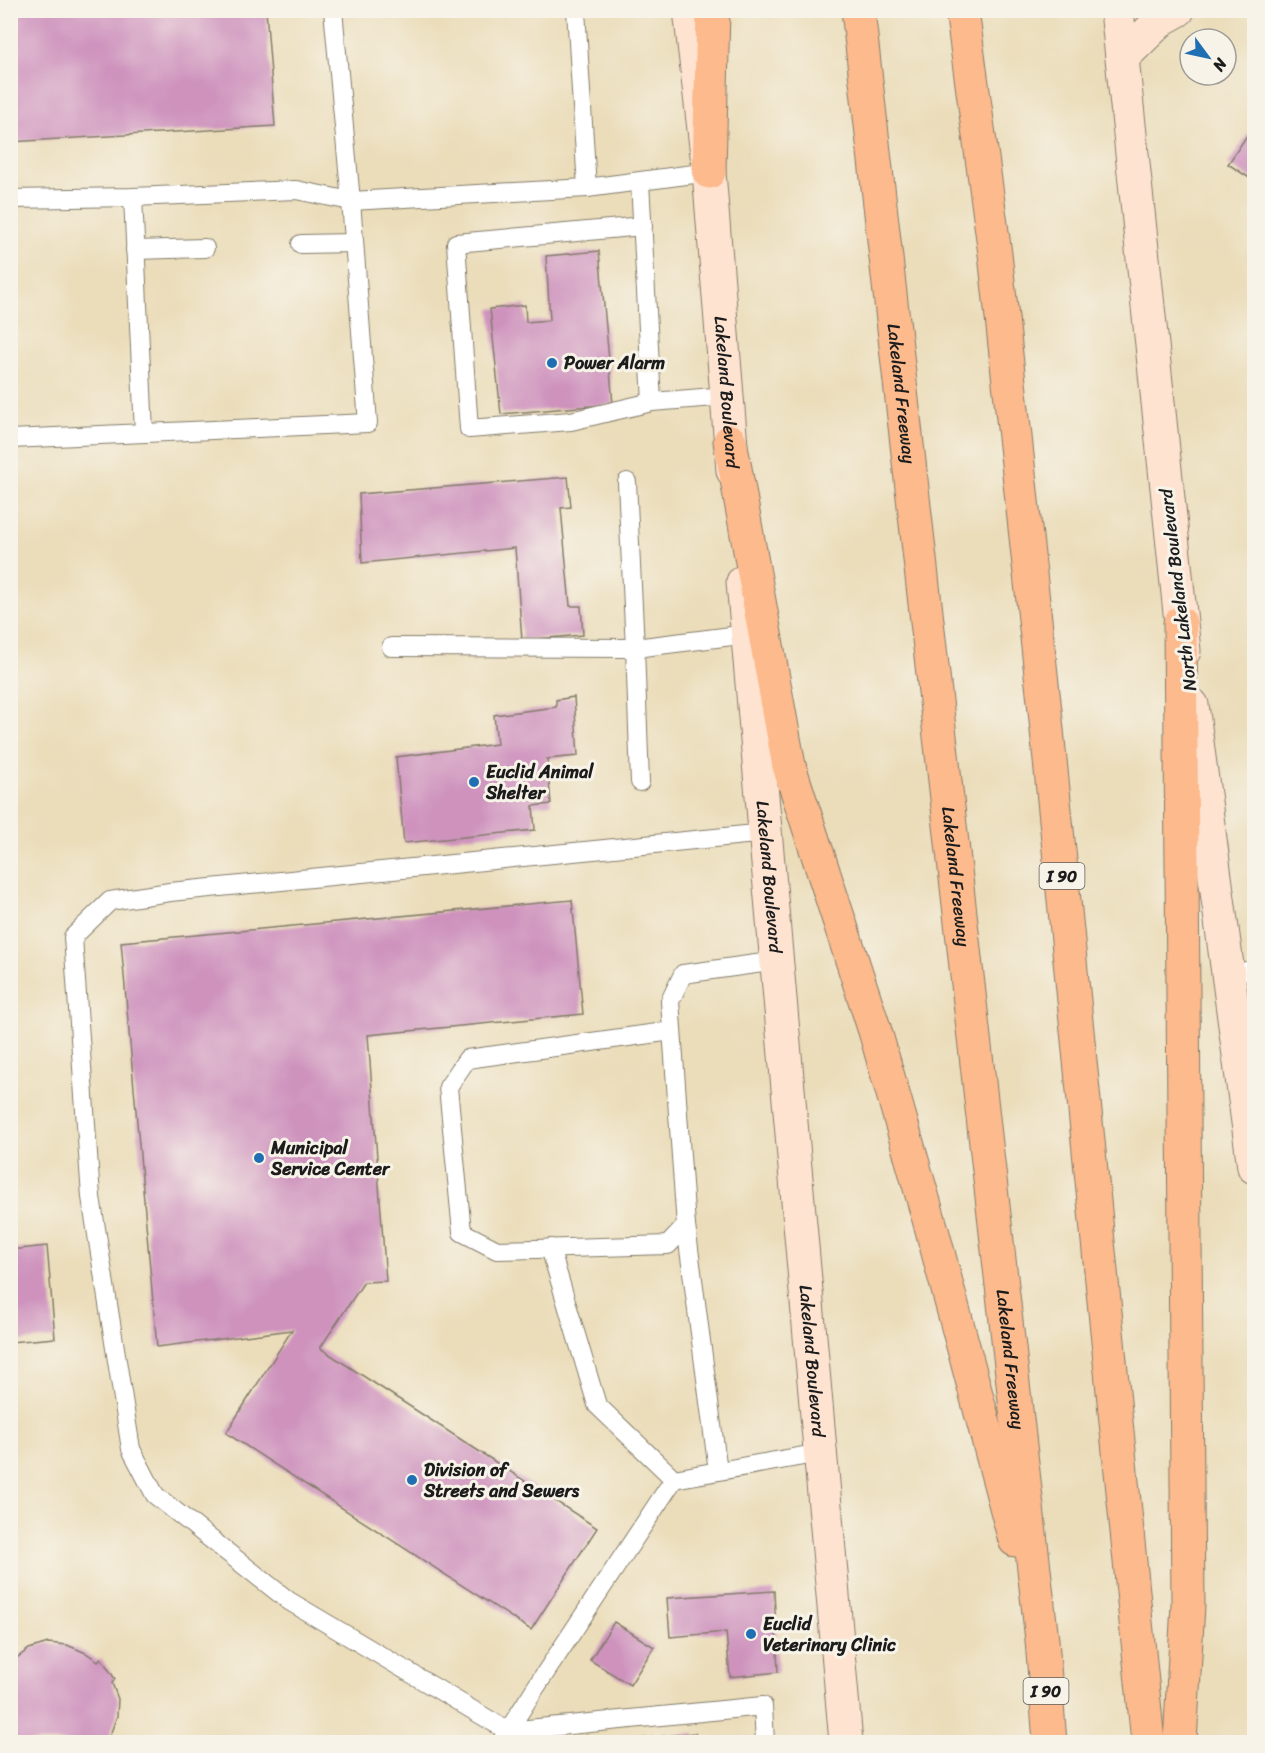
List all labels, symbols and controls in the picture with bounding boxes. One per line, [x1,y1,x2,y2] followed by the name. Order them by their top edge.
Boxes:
[1178,27,1238,87] north arrow
[1204,52,1236,78] text: N
[705,315,749,471] street label: Lakeland Boulevard
[877,322,925,466] street label: Lakeland Freeway
[564,347,665,379] place label: Power Alarm
[545,356,559,370] marker: Power Alarm
[1150,486,1206,693] street label: North Lakeland Boulevard
[485,756,594,809] place label: Euclid Animal Shelter
[467,775,481,789] marker: Euclid Animal Shelter
[746,799,792,956] street label: Lakeland Boulevard
[932,805,980,949] street label: Lakeland Freeway
[1040,863,1084,889] road number: I 90
[270,1132,391,1185] place label: Municipal Service Center
[252,1151,266,1165] marker: Municipal Service Center
[789,1283,835,1440] street label: Lakeland Boulevard
[987,1288,1034,1432] street label: Lakeland Freeway
[423,1454,580,1507] place label: Division of Streets and Sewers
[405,1473,419,1487] marker: Division of Streets and Sewers
[763,1608,896,1661] place label: Euclid Veterinary Clinic
[744,1627,758,1641] marker: Euclid Veterinary Clinic
[1024,1678,1068,1704] road number: I 90

